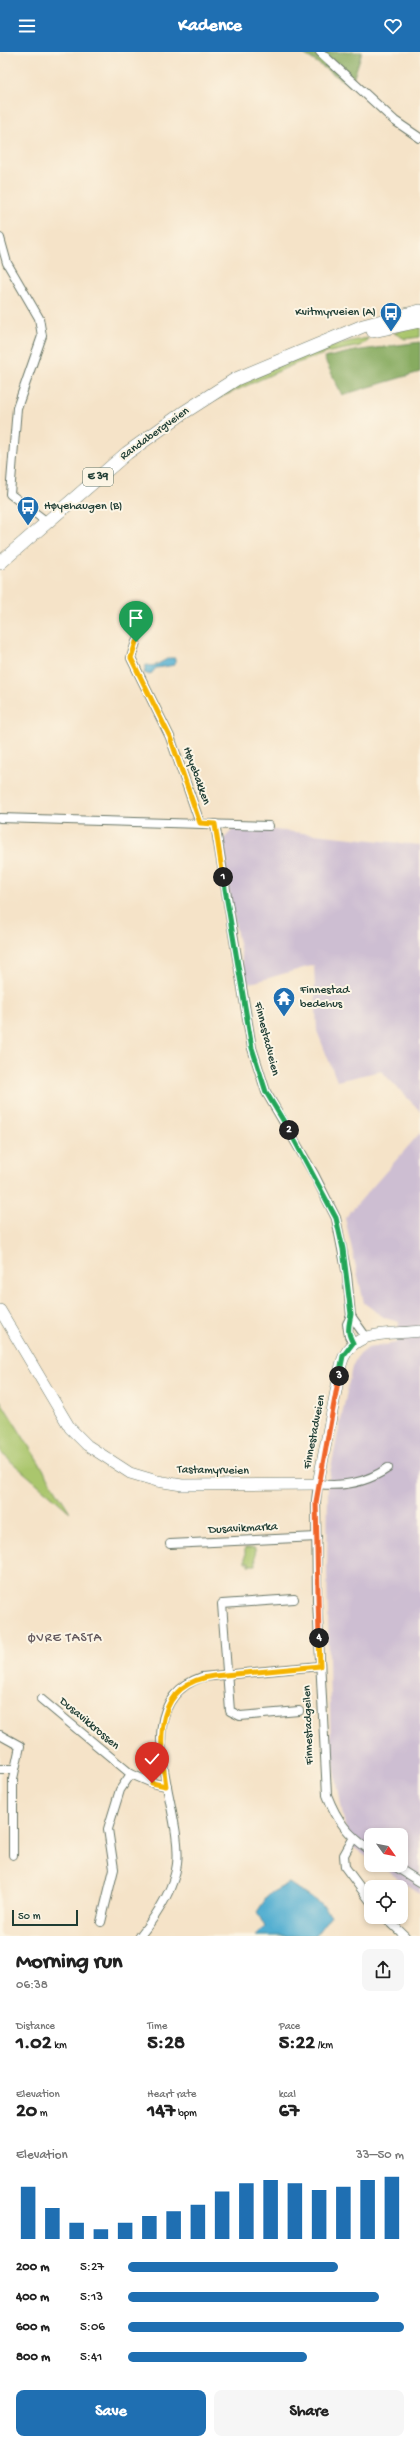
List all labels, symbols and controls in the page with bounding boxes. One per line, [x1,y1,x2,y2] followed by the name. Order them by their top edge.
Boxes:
[16,15,38,37] icon: menu
[382,15,404,37] icon: heart
[178,16,242,37] text: Kadence
[378,300,404,333] bus stop icon: Kvitmyrveien (A)
[295,306,376,320] place label: Kvitmyrveien (A)
[118,404,192,464] street label: Randabergveien
[83,468,113,486] road number: E 39
[15,494,41,527] bus stop icon: Høyehaugen (B)
[44,500,122,514] place label: Høyehaugen (B)
[119,601,153,642] pin
[125,607,147,629] icon: arrive
[179,745,213,807] street label: Høyebakken
[213,867,233,887] pin: 1
[221,871,225,883] text: 1
[299,984,350,1012] place label: Finnestad bedehus
[271,985,297,1018] temple icon: Finnestad bedehus
[250,1000,282,1078] street label: Finnestadveien
[279,1120,299,1140] pin: 2
[286,1124,292,1136] text: 2
[329,1366,349,1386] pin: 3
[336,1370,342,1382] text: 3
[301,1393,329,1471] street label: Finnestadveien
[176,1463,249,1479] street label: Tastamyrveien
[207,1520,278,1538] street label: Dusavikmarka
[309,1628,329,1648] pin: 4
[28,1631,103,1646] district label: ØVRE TASTA
[316,1632,322,1644] text: 4
[301,1685,317,1766] street label: Finnestadgeilen
[55,1694,122,1753] street label: Dusavikkrossen
[135,1742,169,1783] pin
[141,1748,163,1770] icon: check
[364,1828,408,1872] north arrow
[364,1828,408,1924] map controls
[364,1880,408,1924] button: locate
[12,1908,78,1927] scale bar
[18,1911,40,1923] text: 50 m
[362,1949,404,1991] button: share
[16,1950,122,1976] text: Morning run
[16,1978,48,1993] text: 06:38
[16,2021,55,2033] text: Distance
[147,2021,167,2033] text: Time
[279,2021,300,2033] text: Pace
[16,2033,52,2056] text: 1.02
[147,2033,185,2056] text: 5:28
[279,2033,315,2056] text: 5:22
[52,2040,67,2052] text: km
[315,2040,333,2052] text: /km
[16,2089,60,2101] text: Elevation
[147,2089,197,2101] text: Heart rate
[279,2089,296,2101] text: kcal
[16,2101,37,2124] text: 20
[147,2101,175,2124] text: 147
[279,2101,299,2124] text: 67
[37,2108,48,2120] text: m
[175,2108,197,2120] text: bpm
[16,2148,68,2163] text: Elevation
[356,2148,404,2163] text: 33–50 m
[16,2260,49,2275] text: 200 m
[80,2260,104,2275] text: 5:27
[16,2290,49,2305] text: 400 m
[80,2290,103,2305] text: 5:13
[16,2320,50,2335] text: 600 m
[80,2320,105,2335] text: 5:06
[16,2350,50,2365] text: 800 m
[80,2350,102,2365] text: 5:41
[16,2390,206,2436] button: Save
[214,2390,404,2436] button: Share

